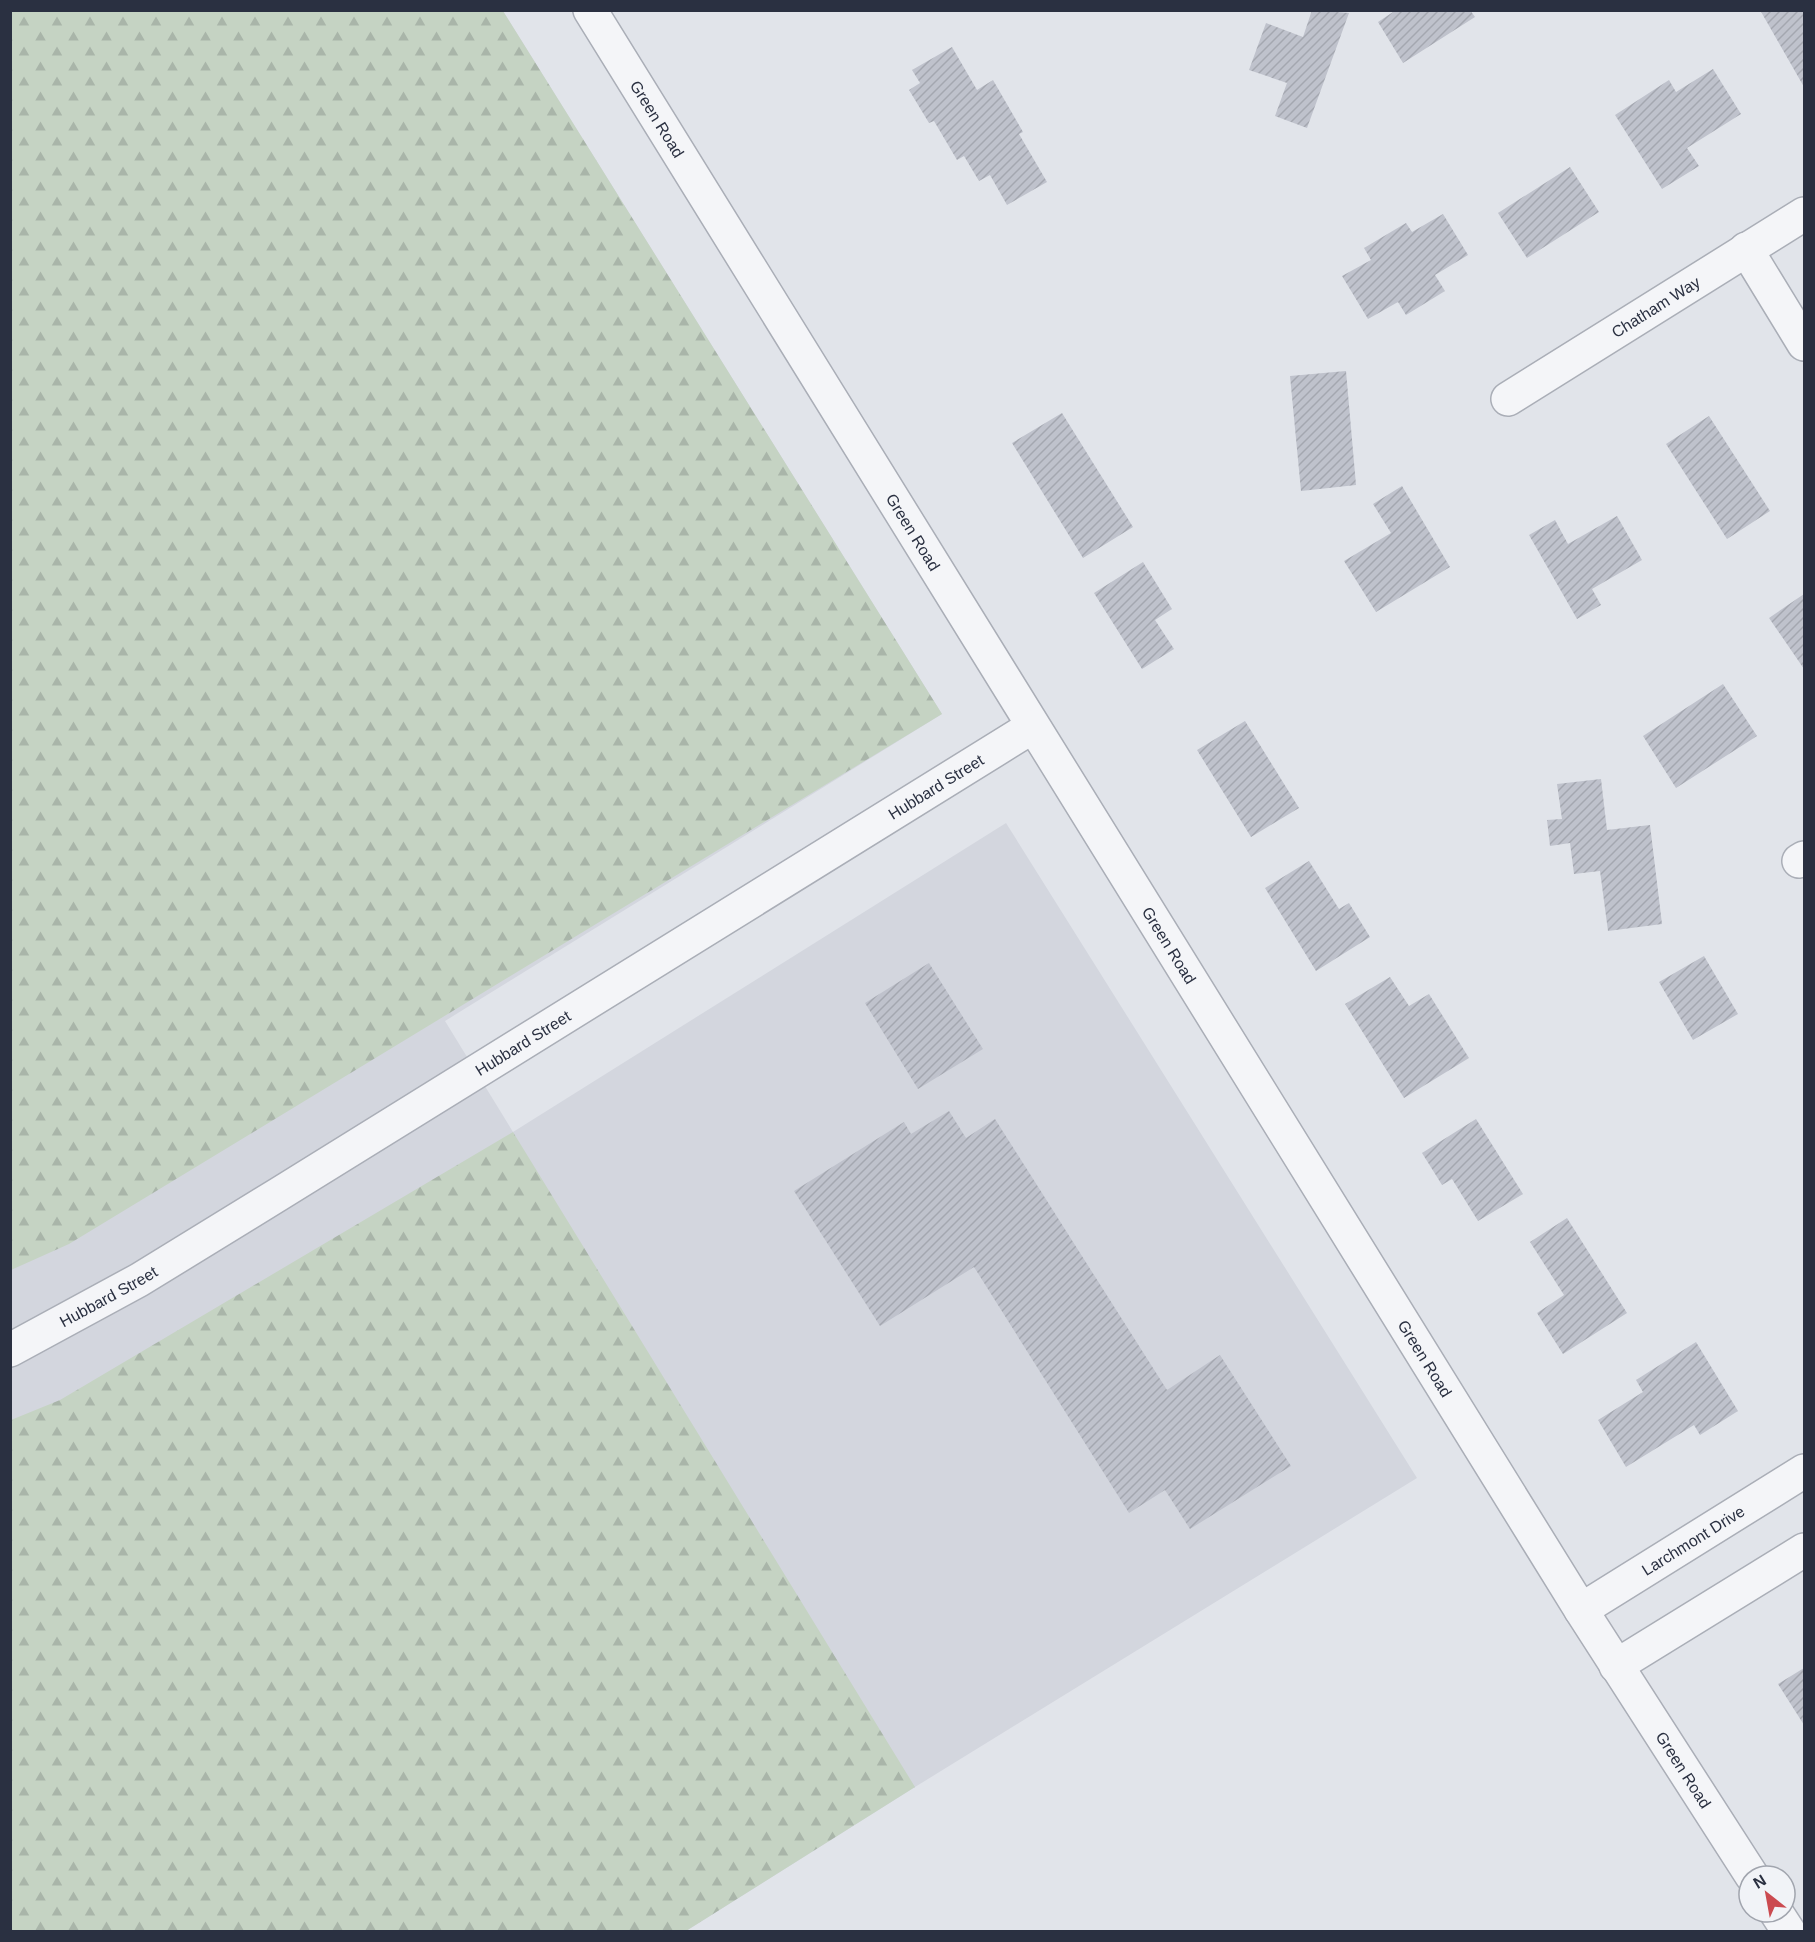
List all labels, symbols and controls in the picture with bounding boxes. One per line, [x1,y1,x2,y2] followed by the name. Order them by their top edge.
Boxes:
[627,77,688,160] street label: Green Road
[1608,273,1703,341] street label: Chatham Way
[883,490,943,574] street label: Green Road
[885,750,987,822] street label: Hubbard Street
[1139,904,1199,987] street label: Green Road
[472,1007,574,1079] street label: Hubbard Street
[57,1262,161,1330] street label: Hubbard Street
[1395,1317,1455,1400] street label: Green Road
[1639,1502,1747,1578] street label: Larchmont Drive
[1653,1729,1714,1811] street label: Green Road
[1737,1864,1797,1924] north arrow
[1750,1871,1769,1892] text: N

